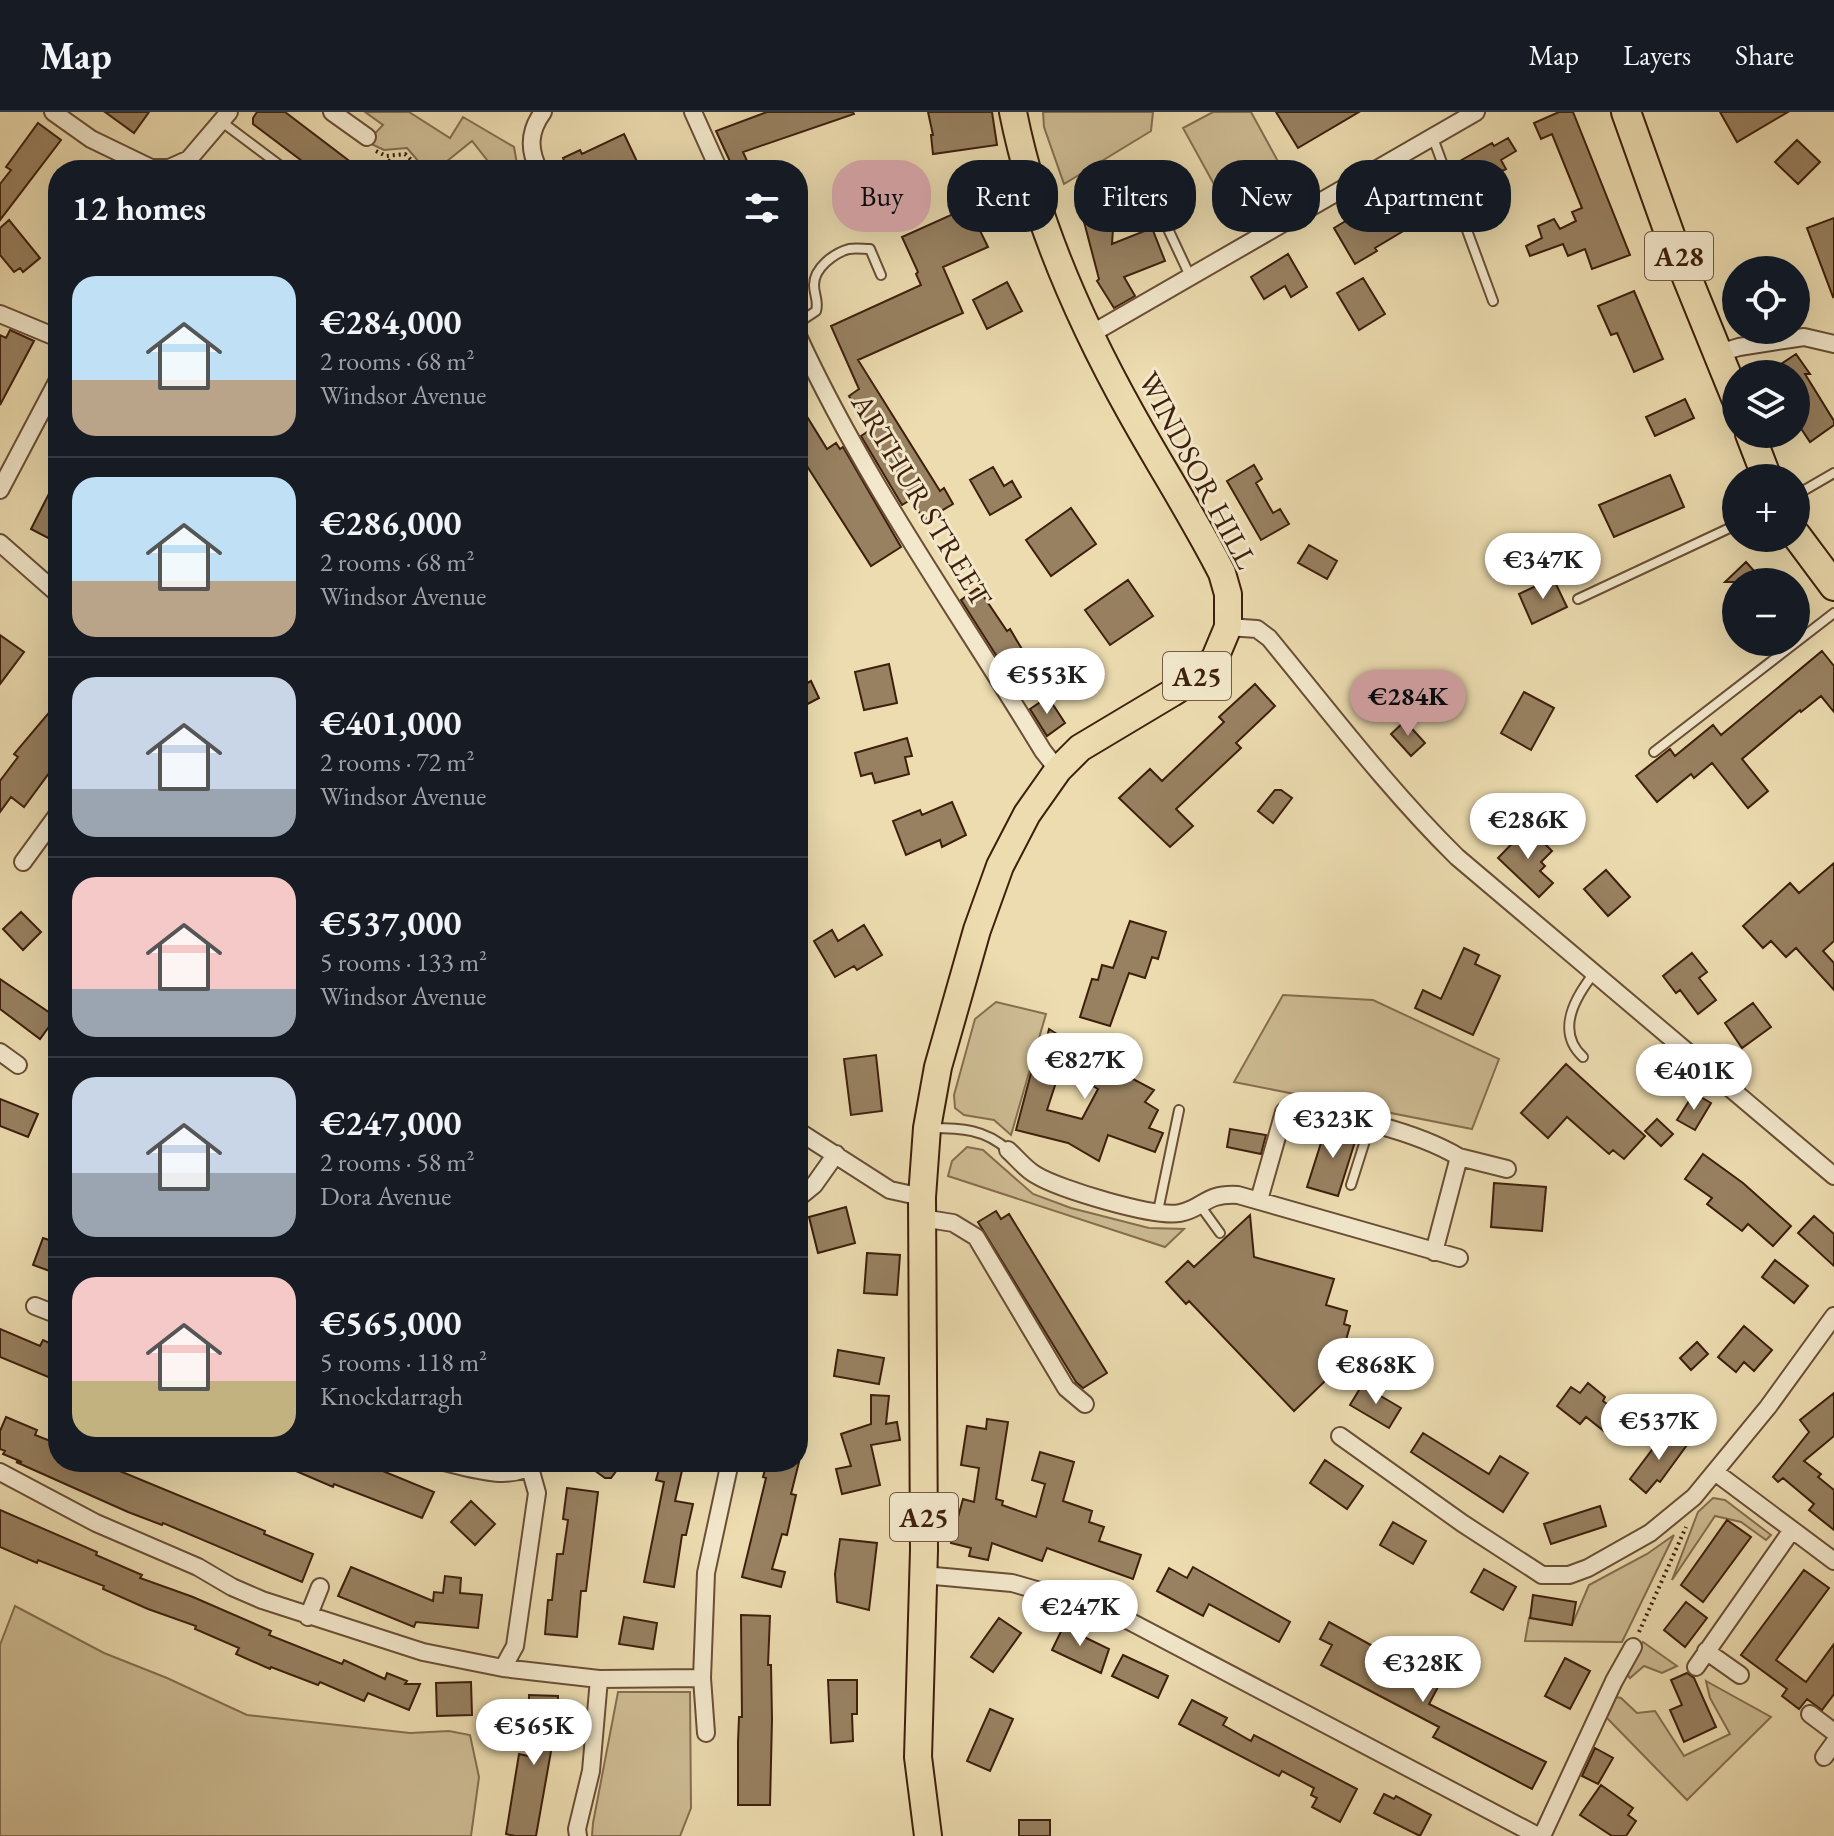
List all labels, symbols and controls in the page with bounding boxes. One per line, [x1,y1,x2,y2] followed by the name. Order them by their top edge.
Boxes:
[40,31,112,80] text: Map
[1529,37,1579,73] text: Map
[1623,37,1691,73] text: Layers
[1735,37,1794,73] text: Share
[832,160,931,232] chip: Buy
[947,160,1058,232] chip: Rent
[1074,160,1196,232] chip: Filters
[1212,160,1320,232] chip: New
[1336,160,1511,232] chip: Apartment
[72,186,206,230] text: 12 homes
[740,186,784,230] icon: filters
[1645,232,1713,280] road number: A28
[1722,256,1810,656] map controls
[1722,256,1810,344] button: locate
[320,300,461,344] text: €284,000
[136,308,232,404] icon: home
[320,344,475,378] text: 2 rooms · 68 m²
[1722,360,1810,448] button: layers
[1130,365,1267,576] street label: WINDSOR HILL
[320,378,486,412] text: Windsor Avenue
[842,385,1002,615] street label: ARTHUR STREET
[1722,464,1810,552] button: +
[320,501,461,545] text: €286,000
[136,509,232,605] icon: home
[1487,533,1599,601] pin: €347K
[1503,542,1583,576] text: €347K
[320,545,475,579] text: 2 rooms · 68 m²
[1722,568,1810,656] button: −
[320,579,486,613] text: Windsor Avenue
[991,648,1103,716] pin: €553K
[1163,652,1231,700] road number: A25
[1007,657,1087,691] text: €553K
[1352,670,1464,738] pin: €284K
[1368,679,1448,713] text: €284K
[320,701,461,745] text: €401,000
[136,709,232,805] icon: home
[320,745,475,779] text: 2 rooms · 72 m²
[320,779,486,813] text: Windsor Avenue
[1472,793,1584,861] pin: €286K
[1488,802,1568,836] text: €286K
[320,901,461,945] text: €537,000
[136,909,232,1005] icon: home
[320,945,487,979] text: 5 rooms · 133 m²
[320,979,486,1013] text: Windsor Avenue
[1029,1033,1141,1101] pin: €827K
[1045,1042,1125,1076] text: €827K
[1638,1044,1750,1112] pin: €401K
[1654,1053,1734,1087] text: €401K
[1277,1092,1389,1160] pin: €323K
[320,1101,461,1145] text: €247,000
[1293,1101,1373,1135] text: €323K
[136,1109,232,1205] icon: home
[320,1145,475,1179] text: 2 rooms · 58 m²
[320,1179,451,1213] text: Dora Avenue
[320,1301,461,1345] text: €565,000
[136,1309,232,1405] icon: home
[1320,1338,1432,1406] pin: €868K
[320,1345,487,1379] text: 5 rooms · 118 m²
[1336,1347,1416,1381] text: €868K
[320,1379,463,1413] text: Knockdarragh
[1603,1394,1715,1462] pin: €537K
[1619,1403,1699,1437] text: €537K
[890,1493,958,1541] road number: A25
[1024,1580,1136,1648] pin: €247K
[1040,1589,1120,1623] text: €247K
[1367,1636,1479,1704] pin: €328K
[1383,1645,1463,1679] text: €328K
[478,1699,590,1767] pin: €565K
[494,1708,574,1742] text: €565K

